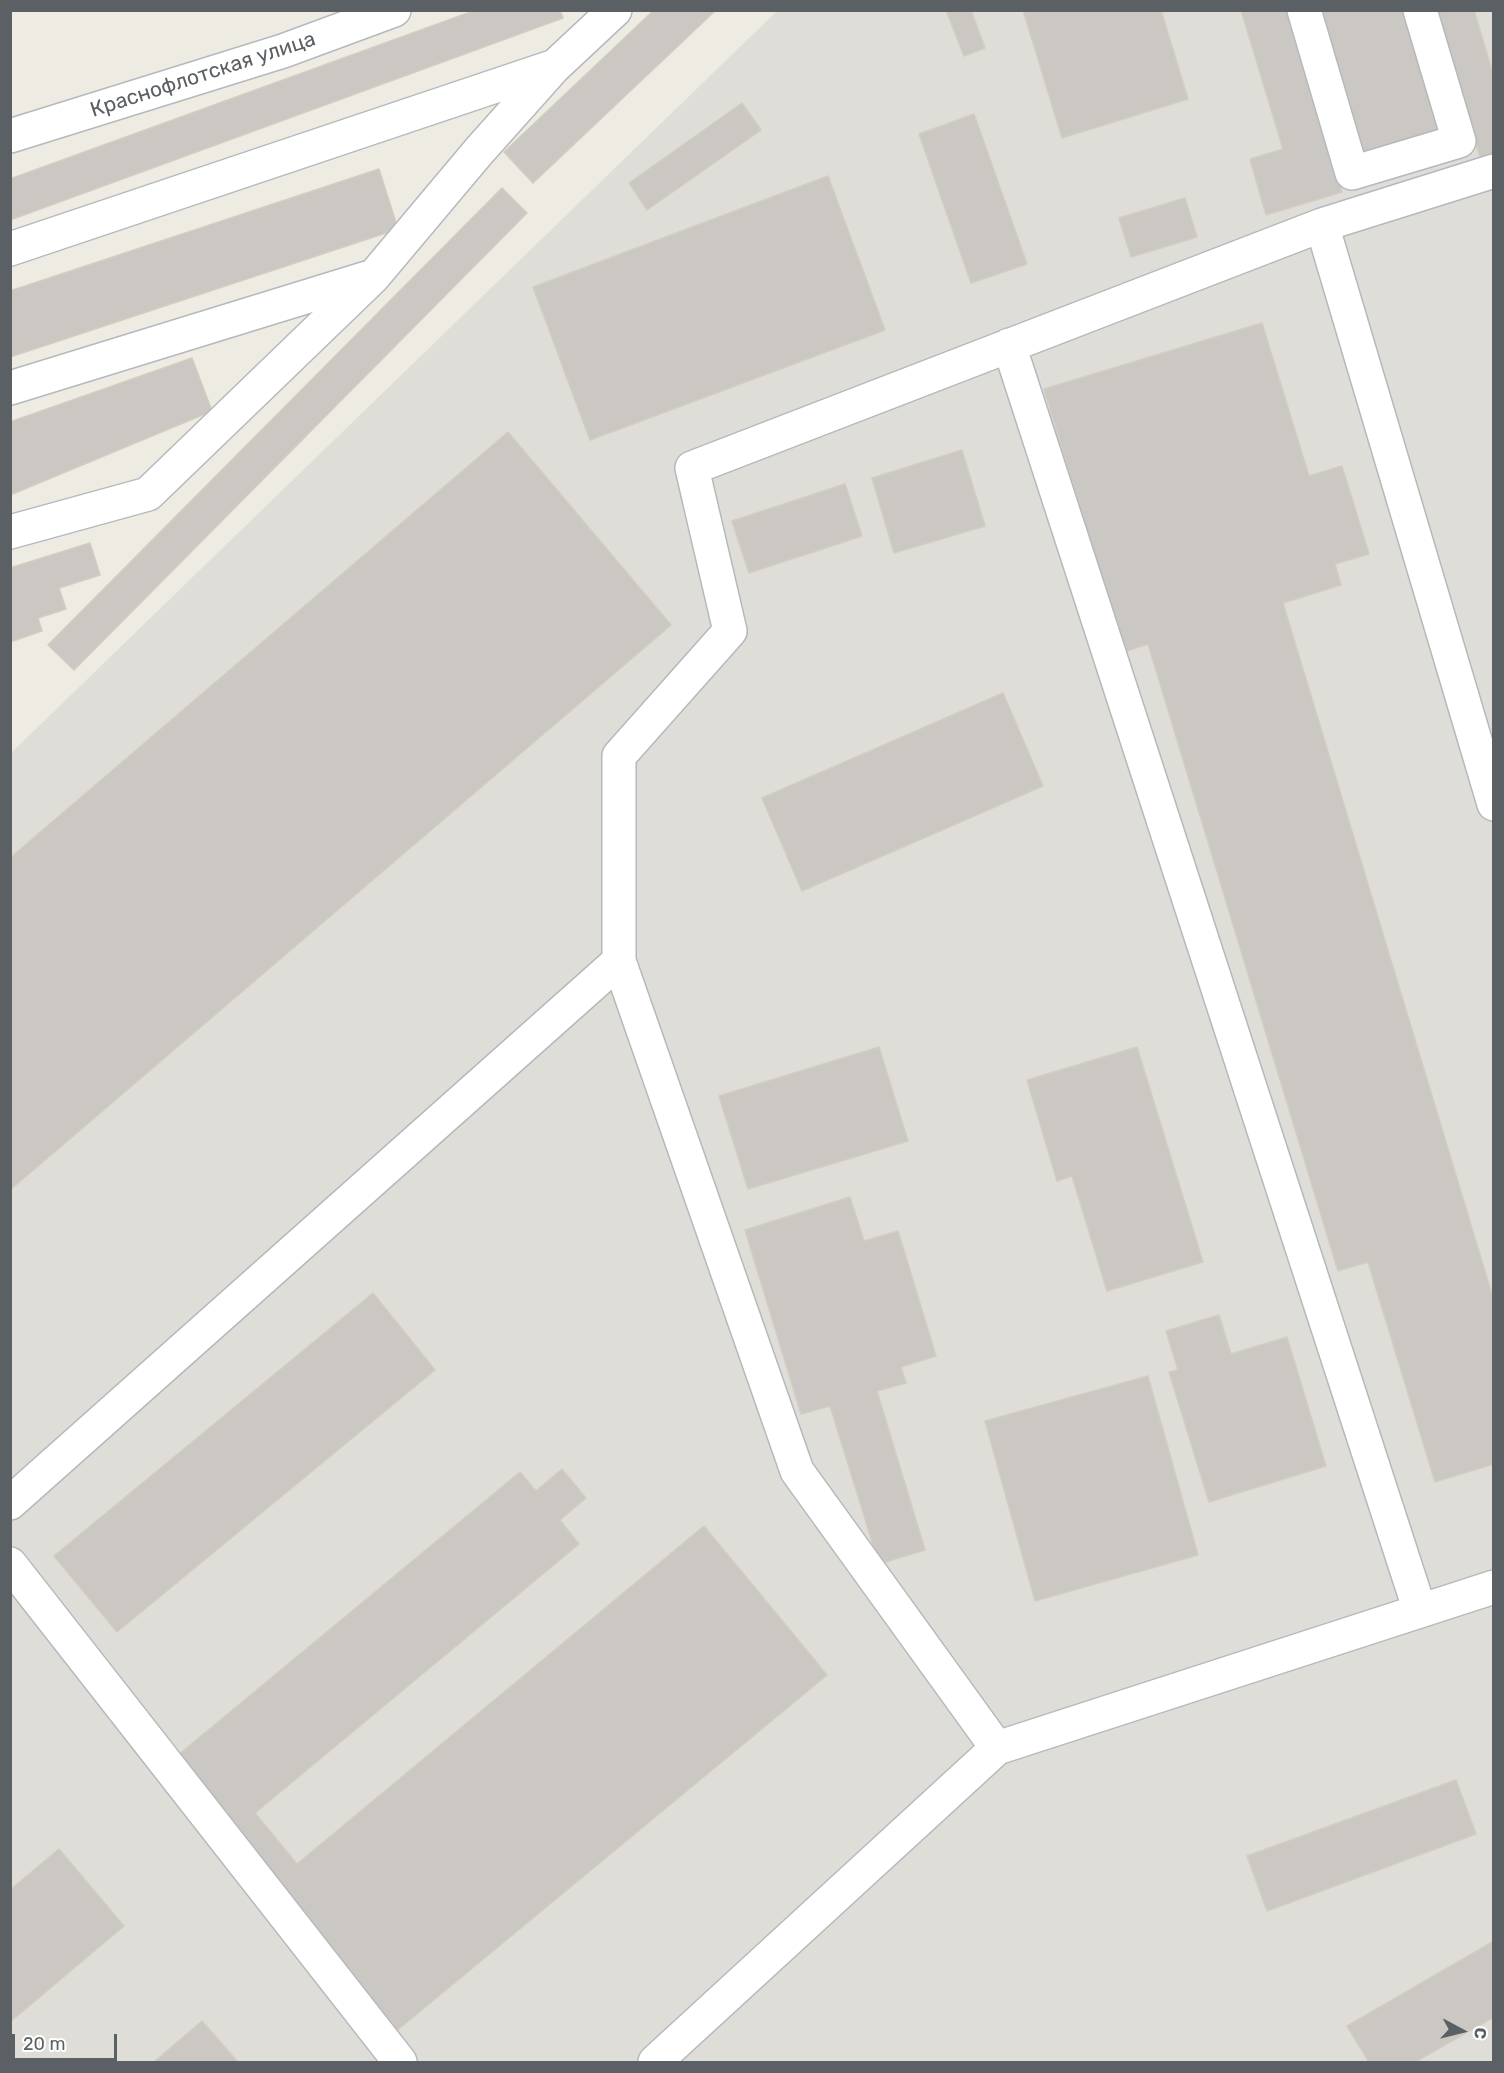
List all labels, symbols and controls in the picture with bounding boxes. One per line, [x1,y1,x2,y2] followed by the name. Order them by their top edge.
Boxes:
[87,27,319,123] street label: Краснофлотская улица
[1432,2001,1492,2061] north arrow
[15,2022,120,2060] scale bar
[1470,2027,1490,2040] text: С
[23,2033,65,2055] text: 20 m

